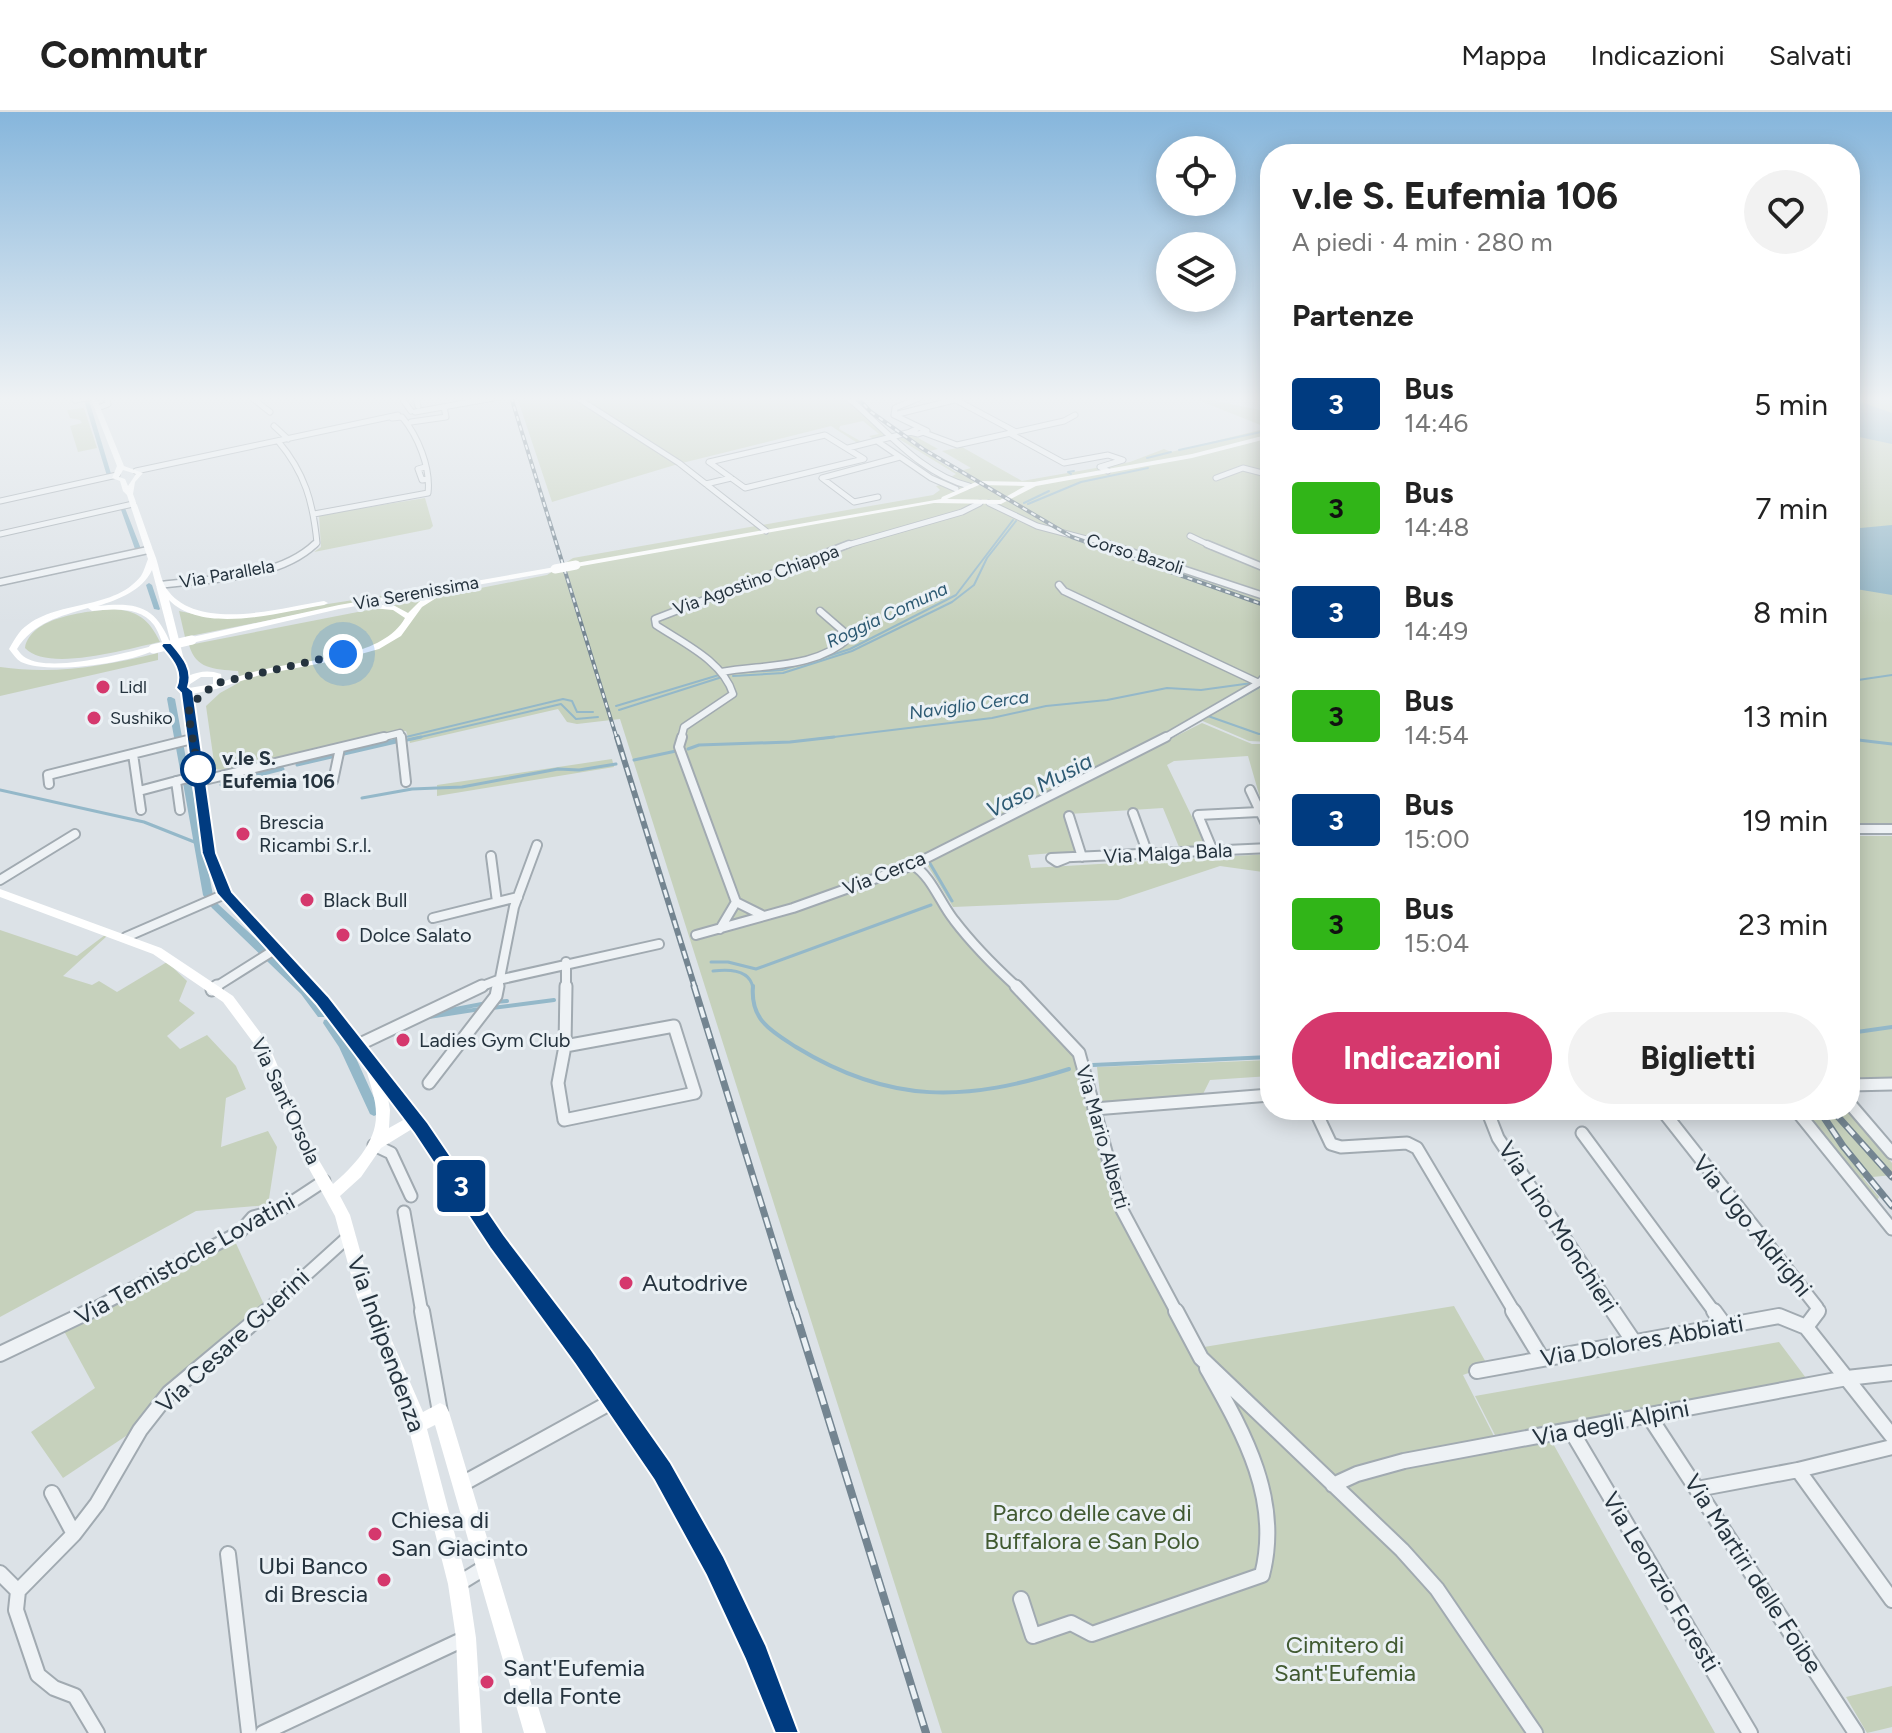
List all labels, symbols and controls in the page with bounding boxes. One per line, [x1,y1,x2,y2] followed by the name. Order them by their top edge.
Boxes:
[40,32,207,78] text: Commutr
[1461,38,1547,72] text: Mappa
[1591,38,1725,72] text: Indicazioni
[1769,38,1852,72] text: Salvati
[1156,136,1236,312] map controls
[1156,136,1236,216] button: locate
[1744,170,1828,254] button: heart
[1292,173,1618,219] text: v.le S. Eufemia 106
[1292,226,1553,258] text: A piedi · 4 min · 280 m
[1156,232,1236,312] button: layers
[1292,297,1414,334] text: Partenze
[1404,370,1453,407] text: Bus
[1754,386,1828,423] text: 5 min
[1328,387,1344,421] text: 3
[1404,407,1468,439] text: 14:46
[1404,474,1453,511] text: Bus
[1755,490,1828,527] text: 7 min
[1328,491,1344,525] text: 3
[1404,511,1470,543] text: 14:48
[1084,529,1186,579] street label: Corso Bazoli
[670,540,842,620] street label: Via Agostino Chiappa
[178,555,276,593] street label: Via Parallela
[352,571,480,615] street label: Via Serenissima
[823,577,952,653] water label: Roggia Comuna
[1404,578,1453,615] text: Bus
[1753,594,1828,631] text: 8 min
[1328,595,1344,629] text: 3
[1404,615,1468,647] text: 14:49
[323,634,363,674] your location
[119,676,147,698] place label: Lidl
[94,678,112,696] marker: Lidl
[1404,682,1453,719] text: Bus
[908,686,1031,724] water label: Naviglio Cerca
[1743,698,1828,735] text: 13 min
[1328,699,1344,733] text: 3
[110,707,173,729] place label: Sushiko
[85,709,103,727] marker: Sushiko
[1404,719,1469,751] text: 14:54
[222,746,335,793] place label: v.le S. Eufemia 106
[982,747,1097,824] water label: Vaso Musia
[181,752,215,786] marker: v.le S. Eufemia 106
[1404,786,1453,823] text: Bus
[1742,802,1828,839] text: 19 min
[1328,803,1344,837] text: 3
[259,810,371,857] place label: Brescia Ricambi S.r.l.
[1404,823,1470,855] text: 15:00
[234,825,252,843] marker: Brescia Ricambi S.r.l.
[1103,838,1233,868] street label: Via Malga Bala
[839,846,929,900] street label: Via Cerca
[323,888,407,912] place label: Black Bull
[1404,890,1453,927] text: Bus
[298,891,316,909] marker: Black Bull
[1738,906,1828,943] text: 23 min
[1328,907,1344,941] text: 3
[359,923,472,947] place label: Dolce Salato
[334,926,352,944] marker: Dolce Salato
[1404,927,1469,959] text: 15:04
[1292,1012,1552,1104] button: Indicazioni
[1568,1012,1828,1104] button: Biglietti
[419,1028,571,1052] place label: Ladies Gym Club
[394,1031,412,1049] marker: Ladies Gym Club
[246,1034,326,1168] street label: Via Sant'Orsola
[1071,1062,1135,1212] street label: Via Mario Alberti
[1492,1136,1624,1318] street label: Via Lino Monchieri
[1686,1149,1818,1302] street label: Via Ugo Aldrighi
[435,1160,487,1212] line badge: 3
[453,1169,469,1203] text: 3
[70,1186,300,1331] street label: Via Temistocle Lovatini
[341,1252,432,1436] street label: Via Indipendenza
[150,1262,315,1419] street label: Via Cesare Guerini
[642,1268,748,1297] place label: Autodrive
[617,1274,635,1292] marker: Autodrive
[1538,1308,1745,1373] street label: Via Dolores Abbiati
[1530,1393,1692,1452] street label: Via degli Alpini
[1678,1469,1829,1679] street label: Via Martiri delle Foibe
[1596,1487,1726,1677] street label: Via Leonzio Foresti
[984,1498,1200,1555] park label: Parco delle cave di Buffalora e San Polo
[391,1505,528,1562] place label: Chiesa di San Giacinto
[366,1525,384,1543] marker: Chiesa di San Giacinto
[258,1551,368,1608] place label: Ubi Banco di Brescia
[375,1571,393,1589] marker: Ubi Banco di Brescia
[1274,1630,1416,1687] park label: Cimitero di Sant'Eufemia
[503,1653,645,1710] place label: Sant'Eufemia della Fonte
[478,1673,496,1691] marker: Sant'Eufemia della Fonte

